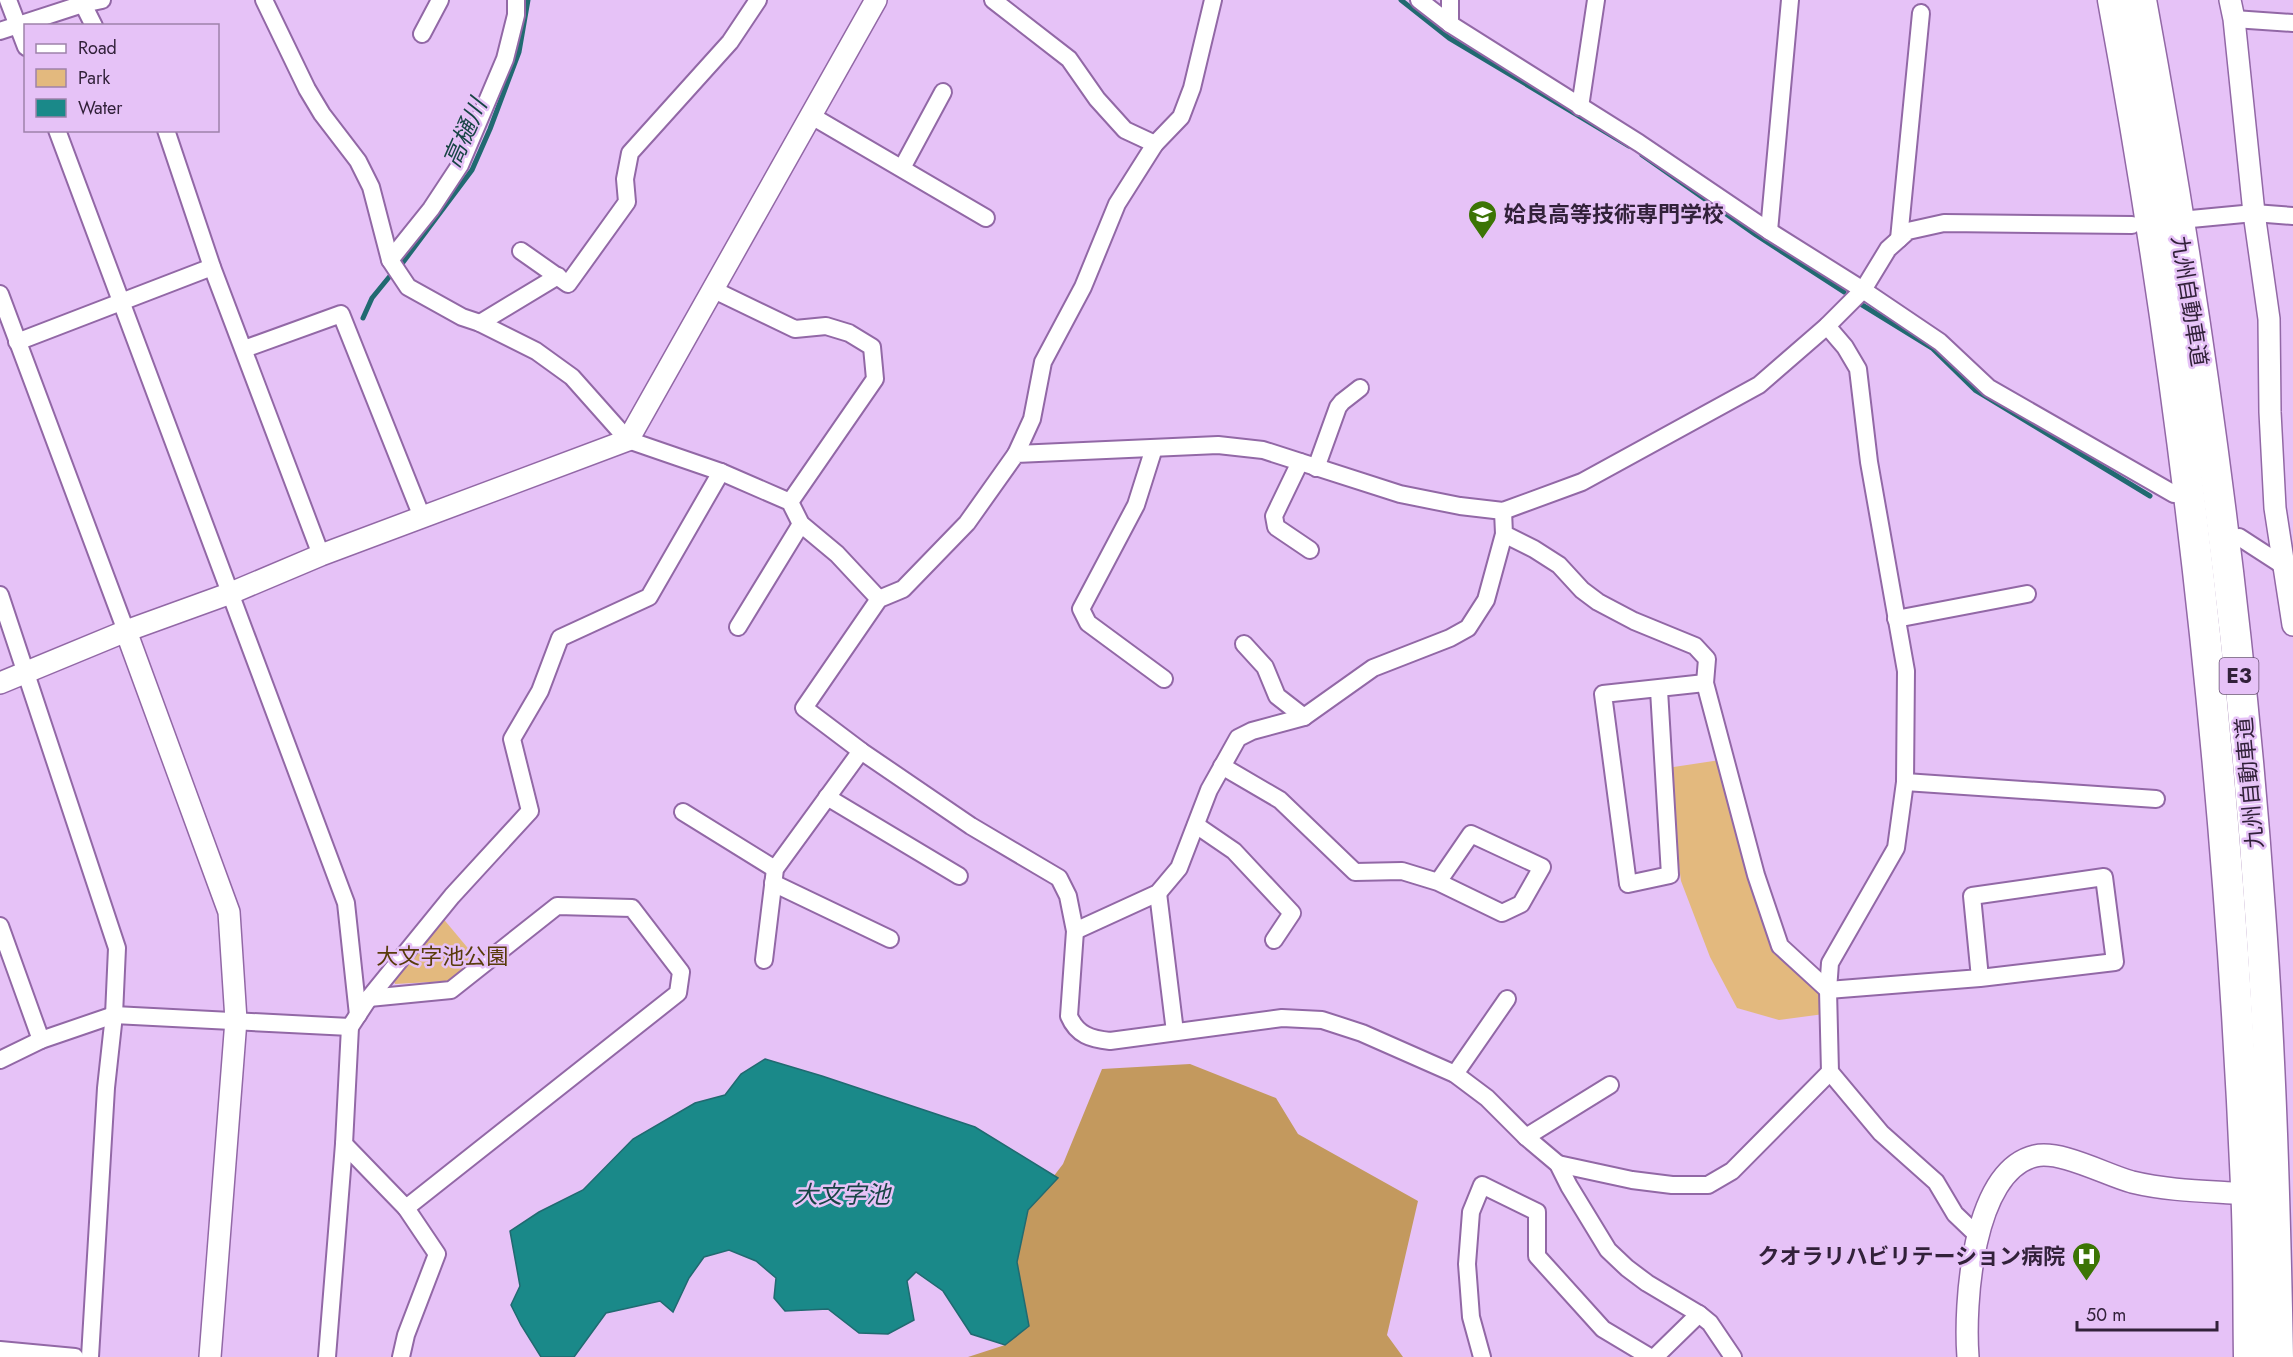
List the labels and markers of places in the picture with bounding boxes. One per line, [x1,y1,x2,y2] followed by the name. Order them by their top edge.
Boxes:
[1467,198,1499,240] school or university icon: 姶良高等技術専門学校
[1504,198,1724,230] place label: 姶良高等技術専門学校
[1757,1240,2065,1272] place label: クオラリハビリテーション病院
[2070,1240,2102,1282] hospital icon: クオラリハビリテーション病院

